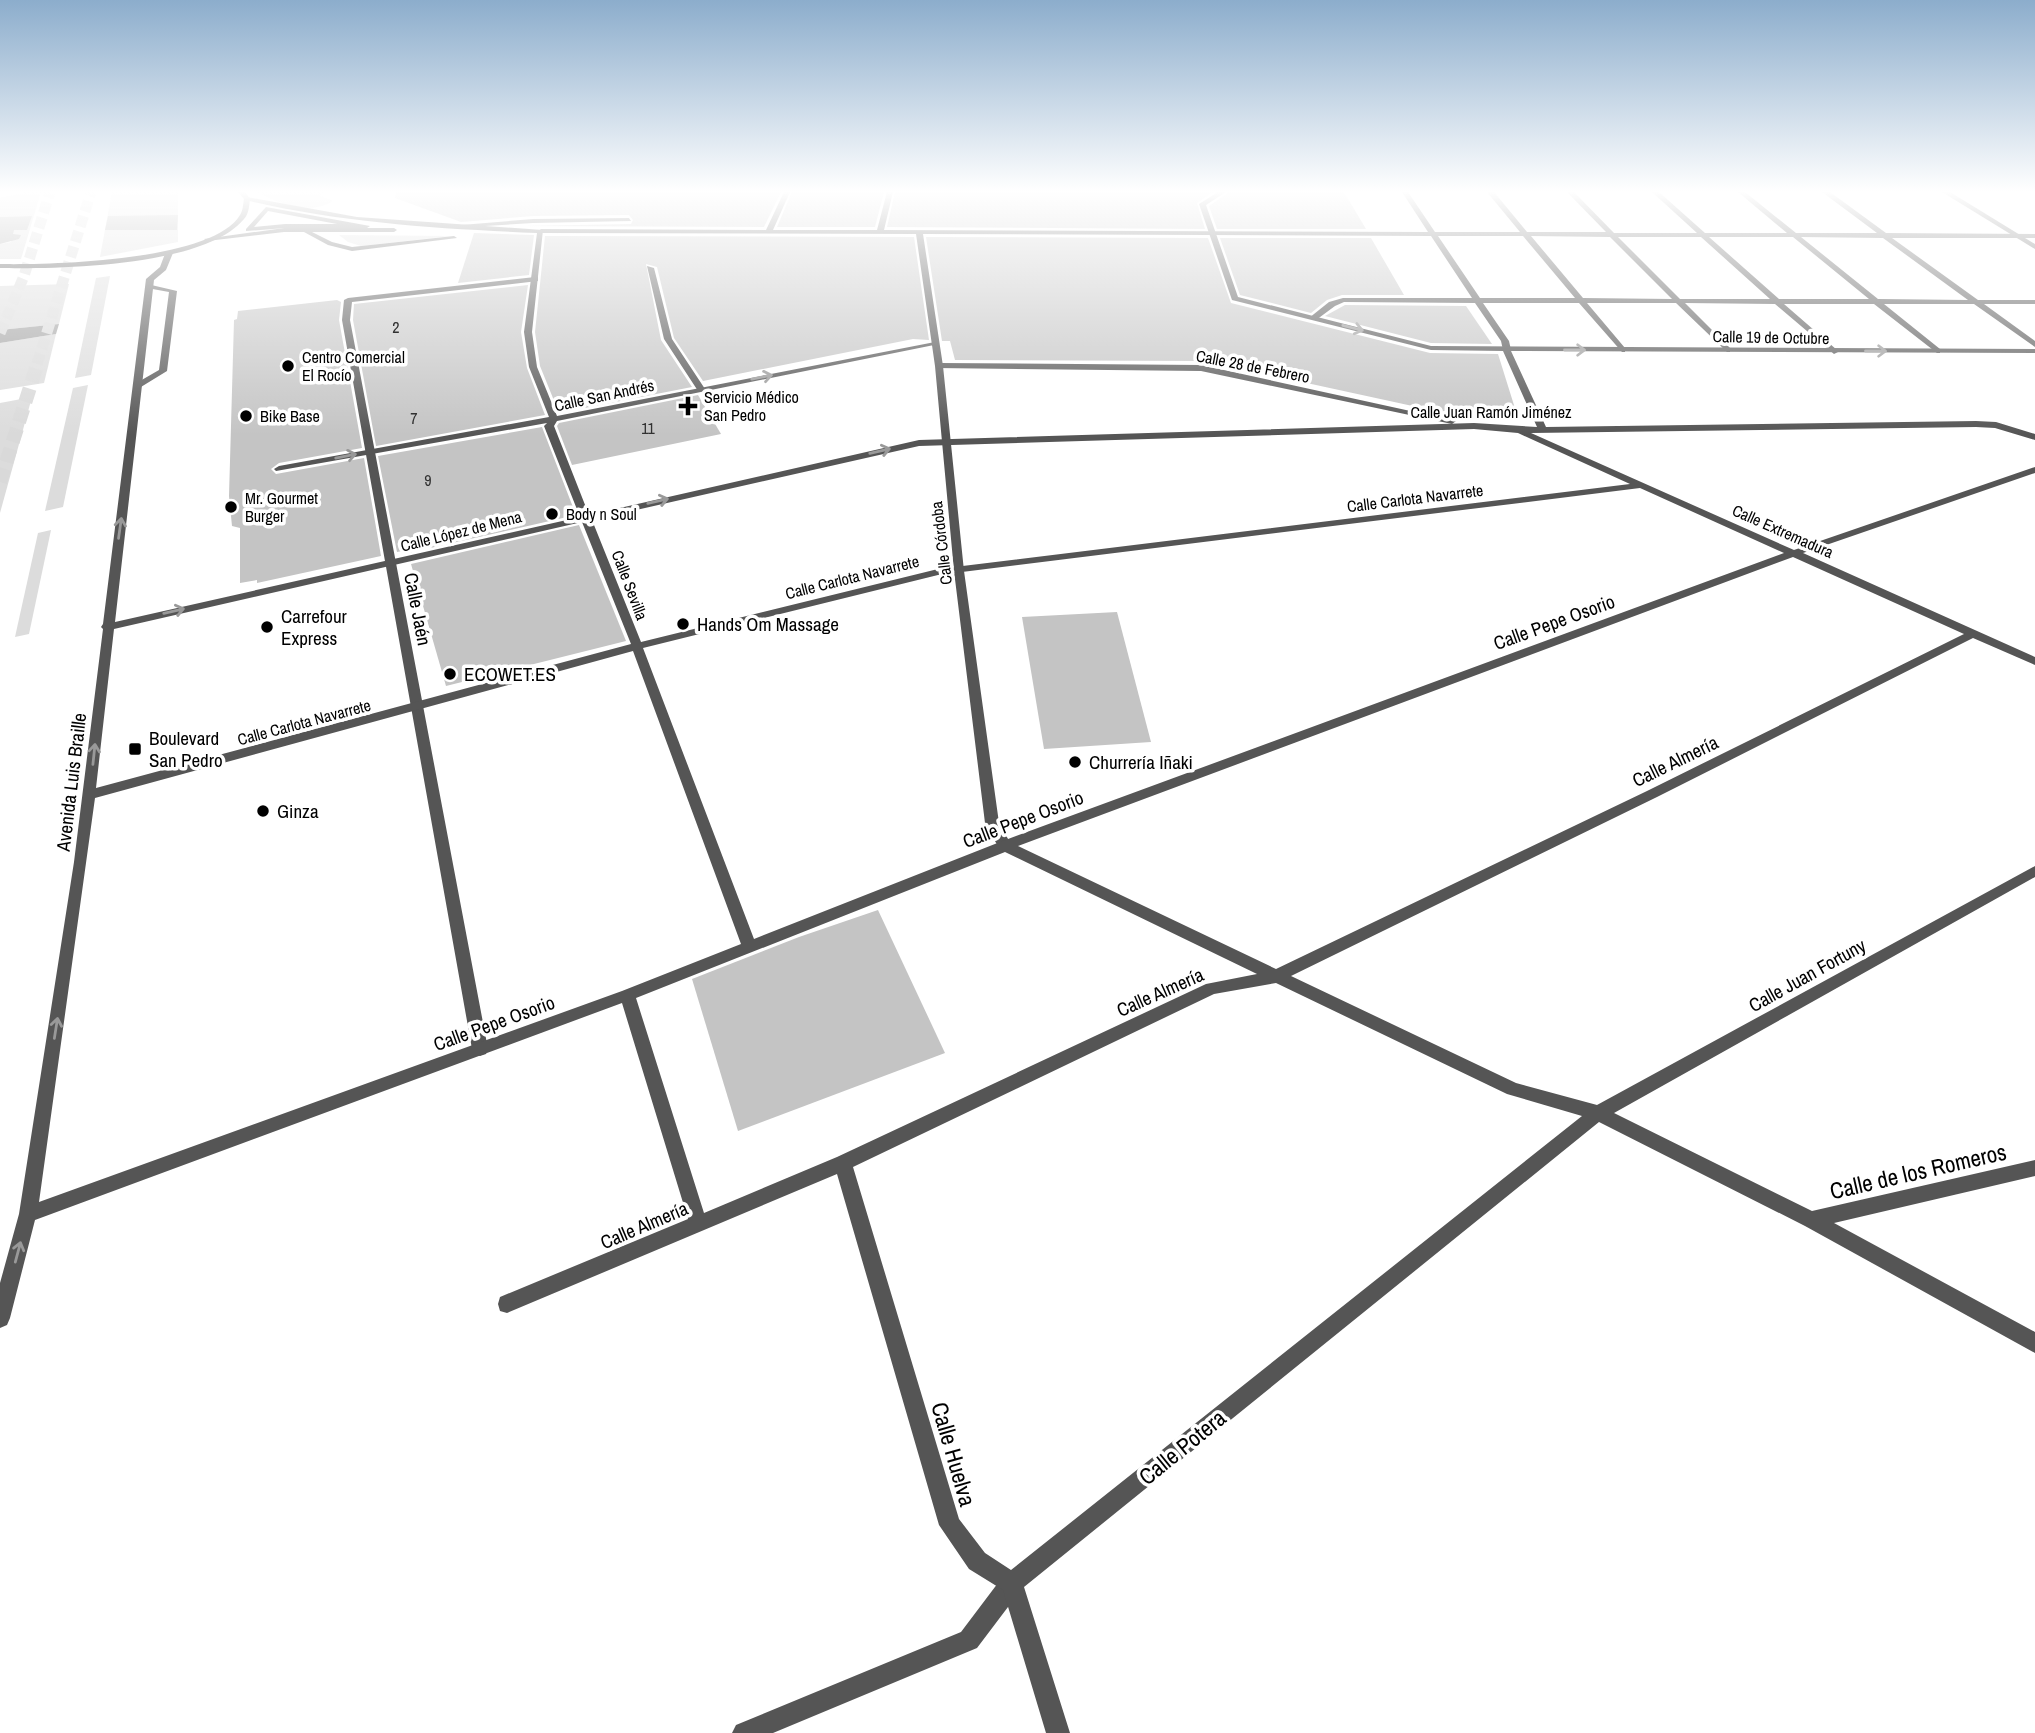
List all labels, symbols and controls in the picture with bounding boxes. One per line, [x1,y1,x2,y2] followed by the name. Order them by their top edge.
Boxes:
[392,316,400,338] house number: 2
[1341,322,1364,335] one-way arrow
[1712,325,1830,349] street label: Calle 19 de Octubre
[1563,343,1586,357] one-way arrow
[1194,344,1312,388] street label: Calle 28 de Febrero
[1864,344,1887,358] one-way arrow
[302,346,405,386] place label: Centro Comercial El Rocío
[280,358,296,374] marker: Centro Comercial El Rocío
[750,370,773,384] one-way arrow
[552,374,656,416] street label: Calle San Andrés
[704,386,799,426] place label: Servicio Médico San Pedro
[678,396,698,416] marker: Servicio Médico San Pedro
[1410,401,1572,423] street label: Calle Juan Ramón Jiménez
[260,405,320,427] place label: Bike Base
[410,407,418,429] house number: 7
[238,408,254,424] marker: Bike Base
[641,417,656,439] house number: 11
[868,444,891,457] one-way arrow
[334,449,357,462] one-way arrow
[424,469,432,491] house number: 9
[1346,479,1484,517] street label: Calle Carlota Navarrete
[245,487,318,527] place label: Mr. Gourmet Burger
[646,493,669,507] one-way arrow
[223,499,239,515] marker: Mr. Gourmet Burger
[925,499,957,586] street label: Calle Córdoba
[1729,499,1838,563] street label: Calle Extremadura
[566,503,637,525] place label: Body n Soul
[398,505,524,557] street label: Calle López de Mena
[544,506,560,522] marker: Body n Soul
[114,517,127,540] one-way arrow
[607,547,654,624] street label: Calle Sevilla
[783,550,921,604] street label: Calle Carlota Navarrete
[398,570,438,648] street label: Calle Jaén
[1490,588,1618,656] street label: Calle Pepe Osorio
[281,603,348,651] place label: Carrefour Express
[162,604,185,618] one-way arrow
[697,611,839,637] place label: Hands Om Massage
[675,616,691,632] marker: Hands Om Massage
[259,619,275,635] marker: Carrefour Express
[464,661,556,687] place label: ECOWET.ES
[442,666,458,682] marker: ECOWET.ES
[235,694,373,750] street label: Calle Carlota Navarrete
[49,711,92,854] street label: Avenida Luis Braille
[149,725,223,773] place label: Boulevard San Pedro
[1628,729,1723,793] street label: Calle Almería
[127,741,143,757] marker: Boulevard San Pedro
[87,743,100,766] one-way arrow
[1089,749,1193,775] place label: Churrería Iñaki
[1067,754,1083,770] marker: Churrería Iñaki
[959,784,1087,854] street label: Calle Pepe Osorio
[277,798,319,824] place label: Ginza
[255,803,271,819] marker: Ginza
[1744,932,1870,1018] street label: Calle Juan Fortuny
[1112,961,1208,1023] street label: Calle Almería
[430,989,558,1057] street label: Calle Pepe Osorio
[50,1017,63,1040] one-way arrow
[1827,1136,2009,1206] street label: Calle de los Romeros
[596,1195,692,1255] street label: Calle Almería
[12,1241,25,1264] one-way arrow
[924,1398,984,1510] street label: Calle Huelva
[1132,1402,1232,1492] street label: Calle Potera

